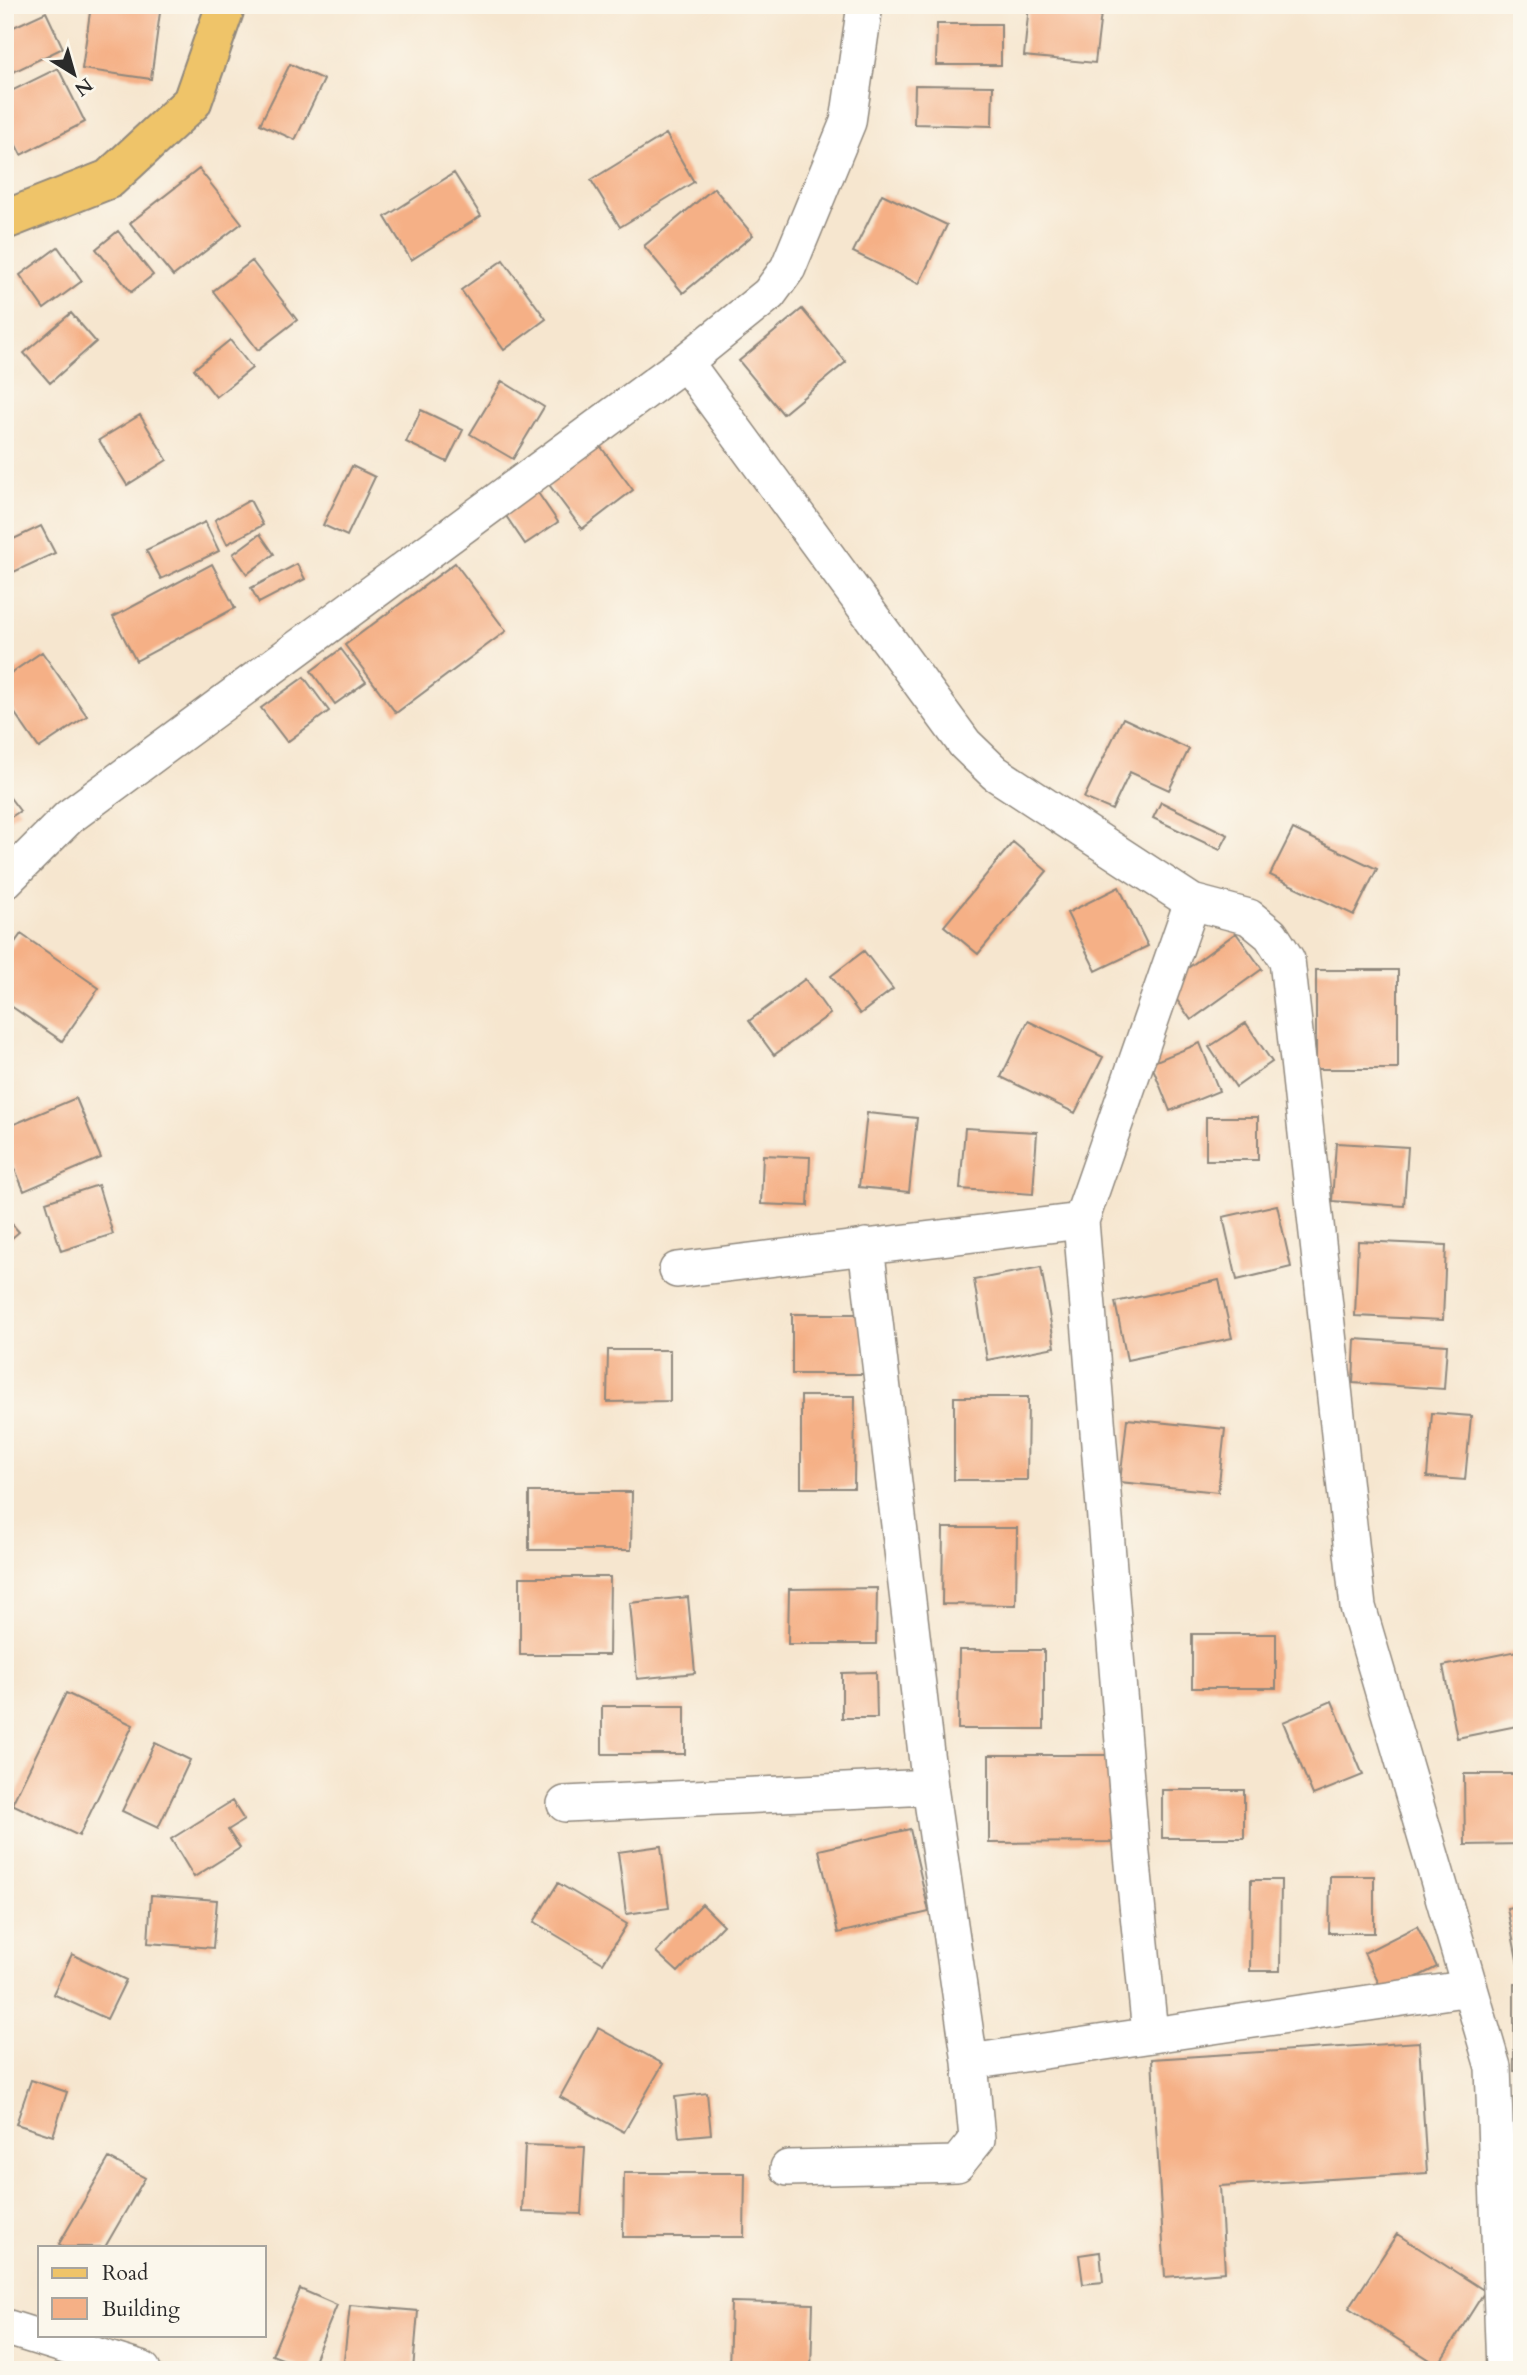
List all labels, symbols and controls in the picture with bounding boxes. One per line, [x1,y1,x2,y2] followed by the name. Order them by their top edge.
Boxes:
[38,38,108,108] north arrow
[69,71,98,102] text: N
[38,2246,266,2336] legend
[102,2259,148,2288] text: Road
[102,2295,180,2324] text: Building

